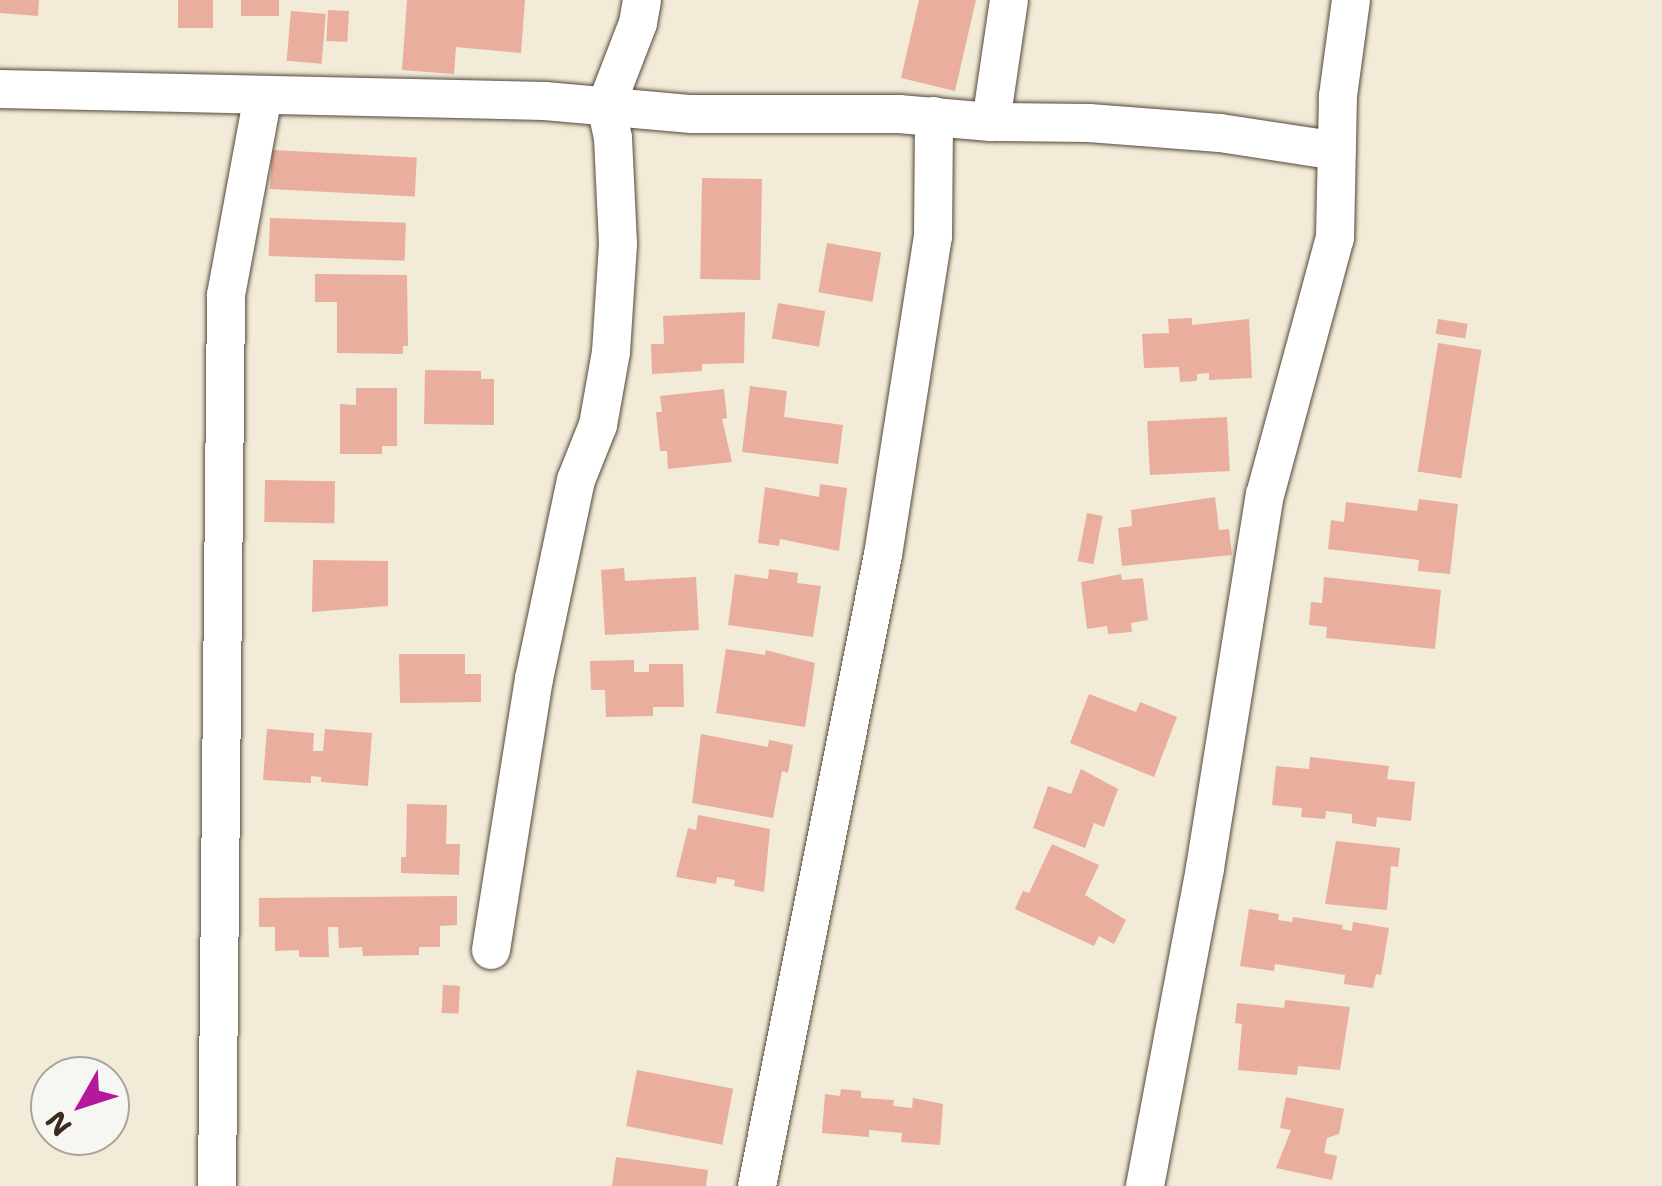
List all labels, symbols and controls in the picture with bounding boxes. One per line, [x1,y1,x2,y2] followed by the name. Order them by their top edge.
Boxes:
[30,1056,130,1156] north arrow
[36,1103,80,1144] text: N

